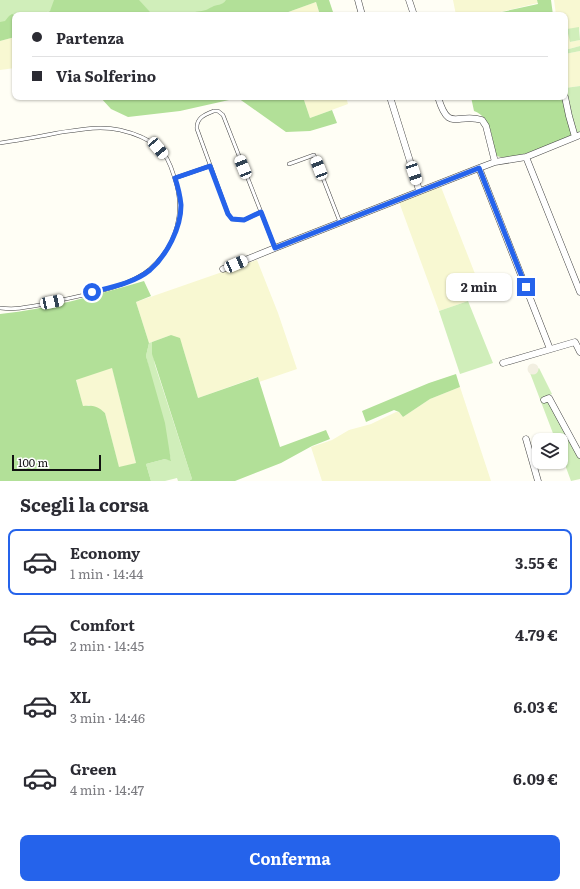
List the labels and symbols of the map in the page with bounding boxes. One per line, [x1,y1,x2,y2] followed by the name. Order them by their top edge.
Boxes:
[146,135,170,161] car
[233,154,253,180] car
[309,155,329,181] car
[405,160,423,186] car
[223,254,249,274] car
[446,273,512,301] callout: 2 min
[517,278,535,296] route end
[83,283,101,301] route start
[39,294,65,310] car
[12,453,101,472] scale bar

